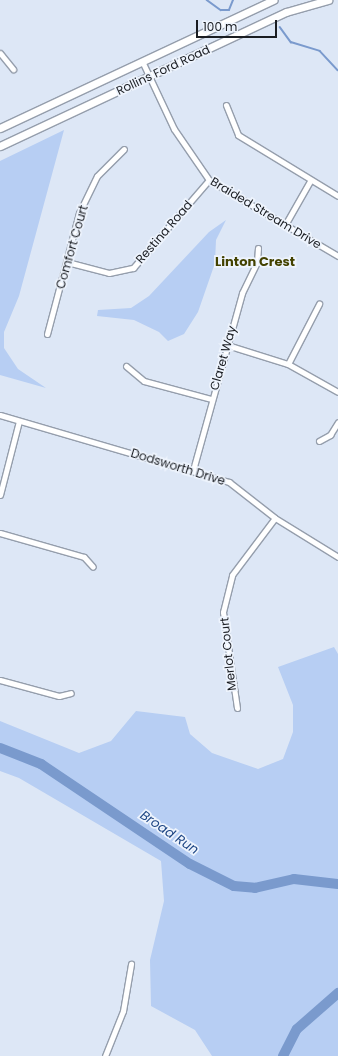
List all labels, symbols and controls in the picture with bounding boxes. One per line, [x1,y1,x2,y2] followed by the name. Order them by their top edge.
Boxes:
[198,12,279,38] scale bar
[203,18,237,35] text: 100 m
[114,42,212,98] street label: Rollins Ford Road
[208,174,324,252] street label: Braided Stream Drive
[133,198,195,266] street label: Restina Road
[53,203,91,291] street label: Comfort Court
[215,254,295,270] district label: Linton Crest
[207,324,239,392] street label: Claret Way
[129,446,227,488] street label: Dodsworth Drive
[217,616,239,692] street label: Merlot Court
[137,808,201,858] water label: Broad Run

